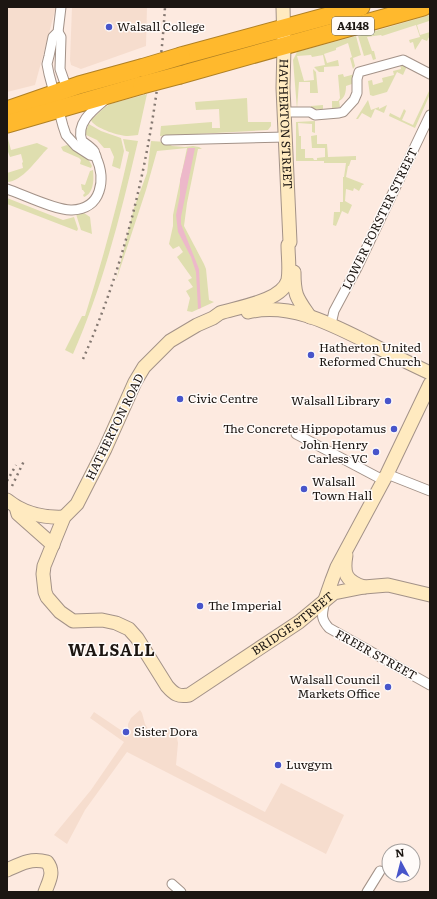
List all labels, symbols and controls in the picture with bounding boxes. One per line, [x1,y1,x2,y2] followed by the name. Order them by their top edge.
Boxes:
[117,17,205,35] place label: Walsall College
[332,17,374,35] road number: A4148
[104,22,114,32] marker: Walsall College
[275,58,298,190] street label: HATHERTON STREET
[337,144,421,293] street label: LOWER FORSTER STREET
[319,338,422,370] place label: Hatherton United Reformed Church
[306,350,316,360] marker: Hatherton United Reformed Church
[80,370,148,483] street label: HATHERTON ROAD
[188,389,258,407] place label: Civic Centre
[291,391,380,409] place label: Walsall Library
[175,394,185,404] marker: Civic Centre
[383,396,393,406] marker: Walsall Library
[223,419,387,437] place label: The Concrete Hippopotamus
[389,424,399,434] marker: The Concrete Hippopotamus
[300,435,368,467] place label: John Henry Carless VC
[371,447,381,457] marker: John Henry Carless VC
[312,472,372,504] place label: Walsall Town Hall
[299,484,309,494] marker: Walsall Town Hall
[248,587,337,659] street label: BRIDGE STREET
[208,596,281,614] place label: The Imperial
[195,601,205,611] marker: The Imperial
[332,624,421,684] street label: FREER STREET
[68,637,156,661] district label: WALSALL
[289,670,380,702] place label: Walsall Council Markets Office
[383,682,393,692] marker: Walsall Council Markets Office
[134,722,198,740] place label: Sister Dora
[121,727,131,737] marker: Sister Dora
[286,755,333,773] place label: Luvgym
[273,760,283,770] marker: Luvgym
[381,843,421,883] north arrow
[394,844,405,861] text: N

